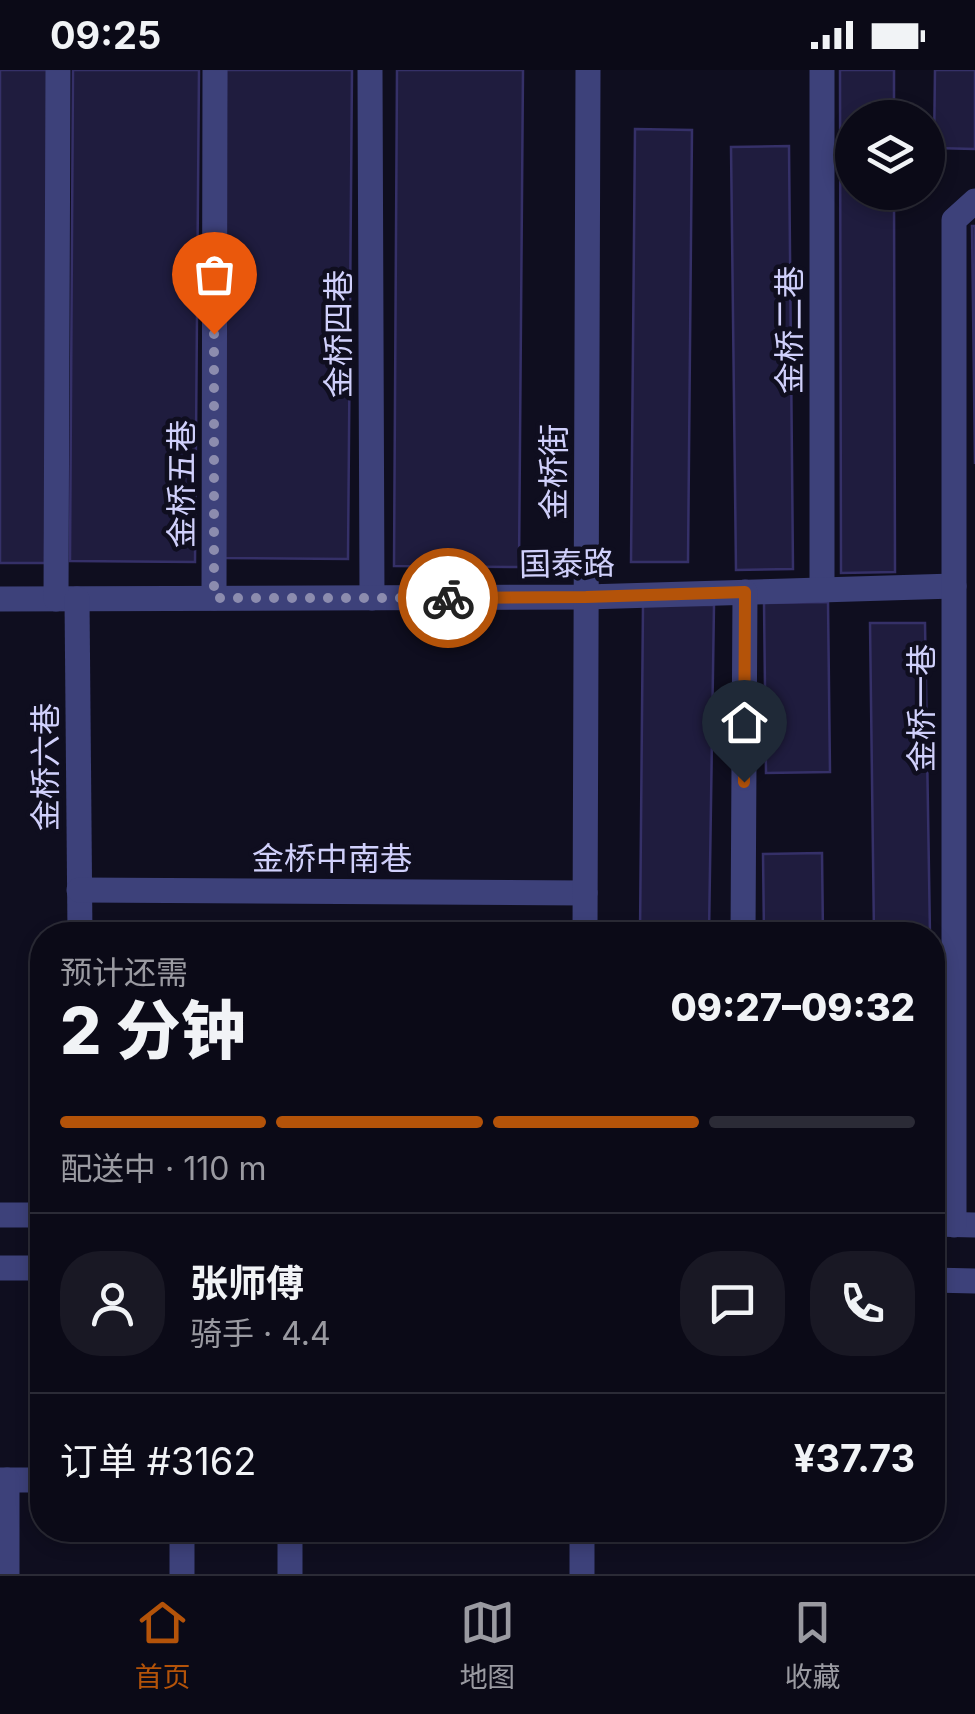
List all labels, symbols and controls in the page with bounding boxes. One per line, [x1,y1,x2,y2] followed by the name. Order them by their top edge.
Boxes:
[50,12,161,58] text: 09:25
[835,100,945,210] map controls
[835,100,945,210] button: layers
[172,232,257,335] pin
[187,247,242,302] icon: bag
[770,266,809,394] street label: 金桥二巷
[319,270,358,398] street label: 金桥四巷
[162,420,201,548] street label: 金桥五巷
[534,424,573,520] street label: 金桥街
[519,543,615,584] street label: 国泰路
[398,548,498,648] courier
[421,571,476,626] icon: bike
[902,644,941,772] street label: 金桥一巷
[702,680,787,783] pin
[717,695,772,750] icon: home
[26,703,65,831] street label: 金桥六巷
[252,839,412,878] street label: 金桥中南巷
[60,953,188,992] text: 预计还需
[671,984,915,1030] text: 09:27–09:32
[60,991,246,1070] text: 2 分钟
[60,1149,266,1188] text: 配送中 · 110 m
[60,1251,165,1356] button: person
[680,1251,785,1356] button: chat
[810,1251,915,1356] button: phone
[190,1260,304,1306] text: 张师傅
[190,1314,331,1353] text: 骑手 · 4.4
[794,1435,915,1481] text: ¥37.73
[60,1438,256,1484] text: 订单 #3162
[134,1595,191,1695] tab: 首页
[459,1595,516,1695] tab: 地图
[784,1595,841,1695] tab: 收藏

